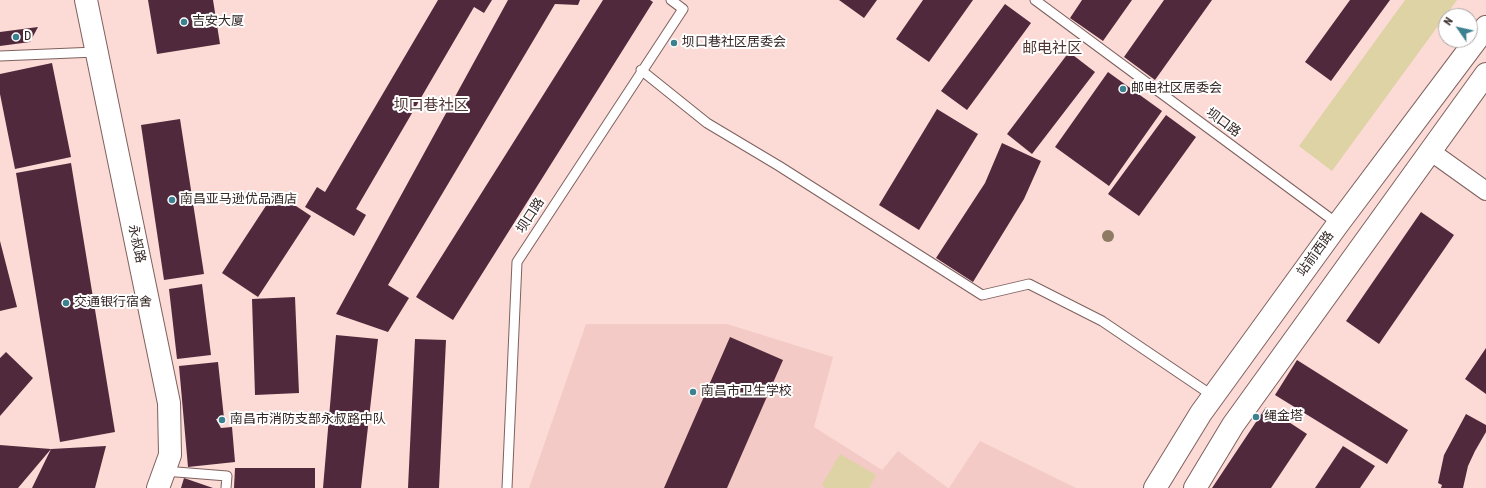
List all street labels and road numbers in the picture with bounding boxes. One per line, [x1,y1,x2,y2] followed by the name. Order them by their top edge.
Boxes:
[1203,105,1243,141] street label: 坝口路
[514,195,548,237] street label: 坝口路
[124,223,148,265] street label: 永叔路
[1294,228,1338,280] street label: 站前西路

